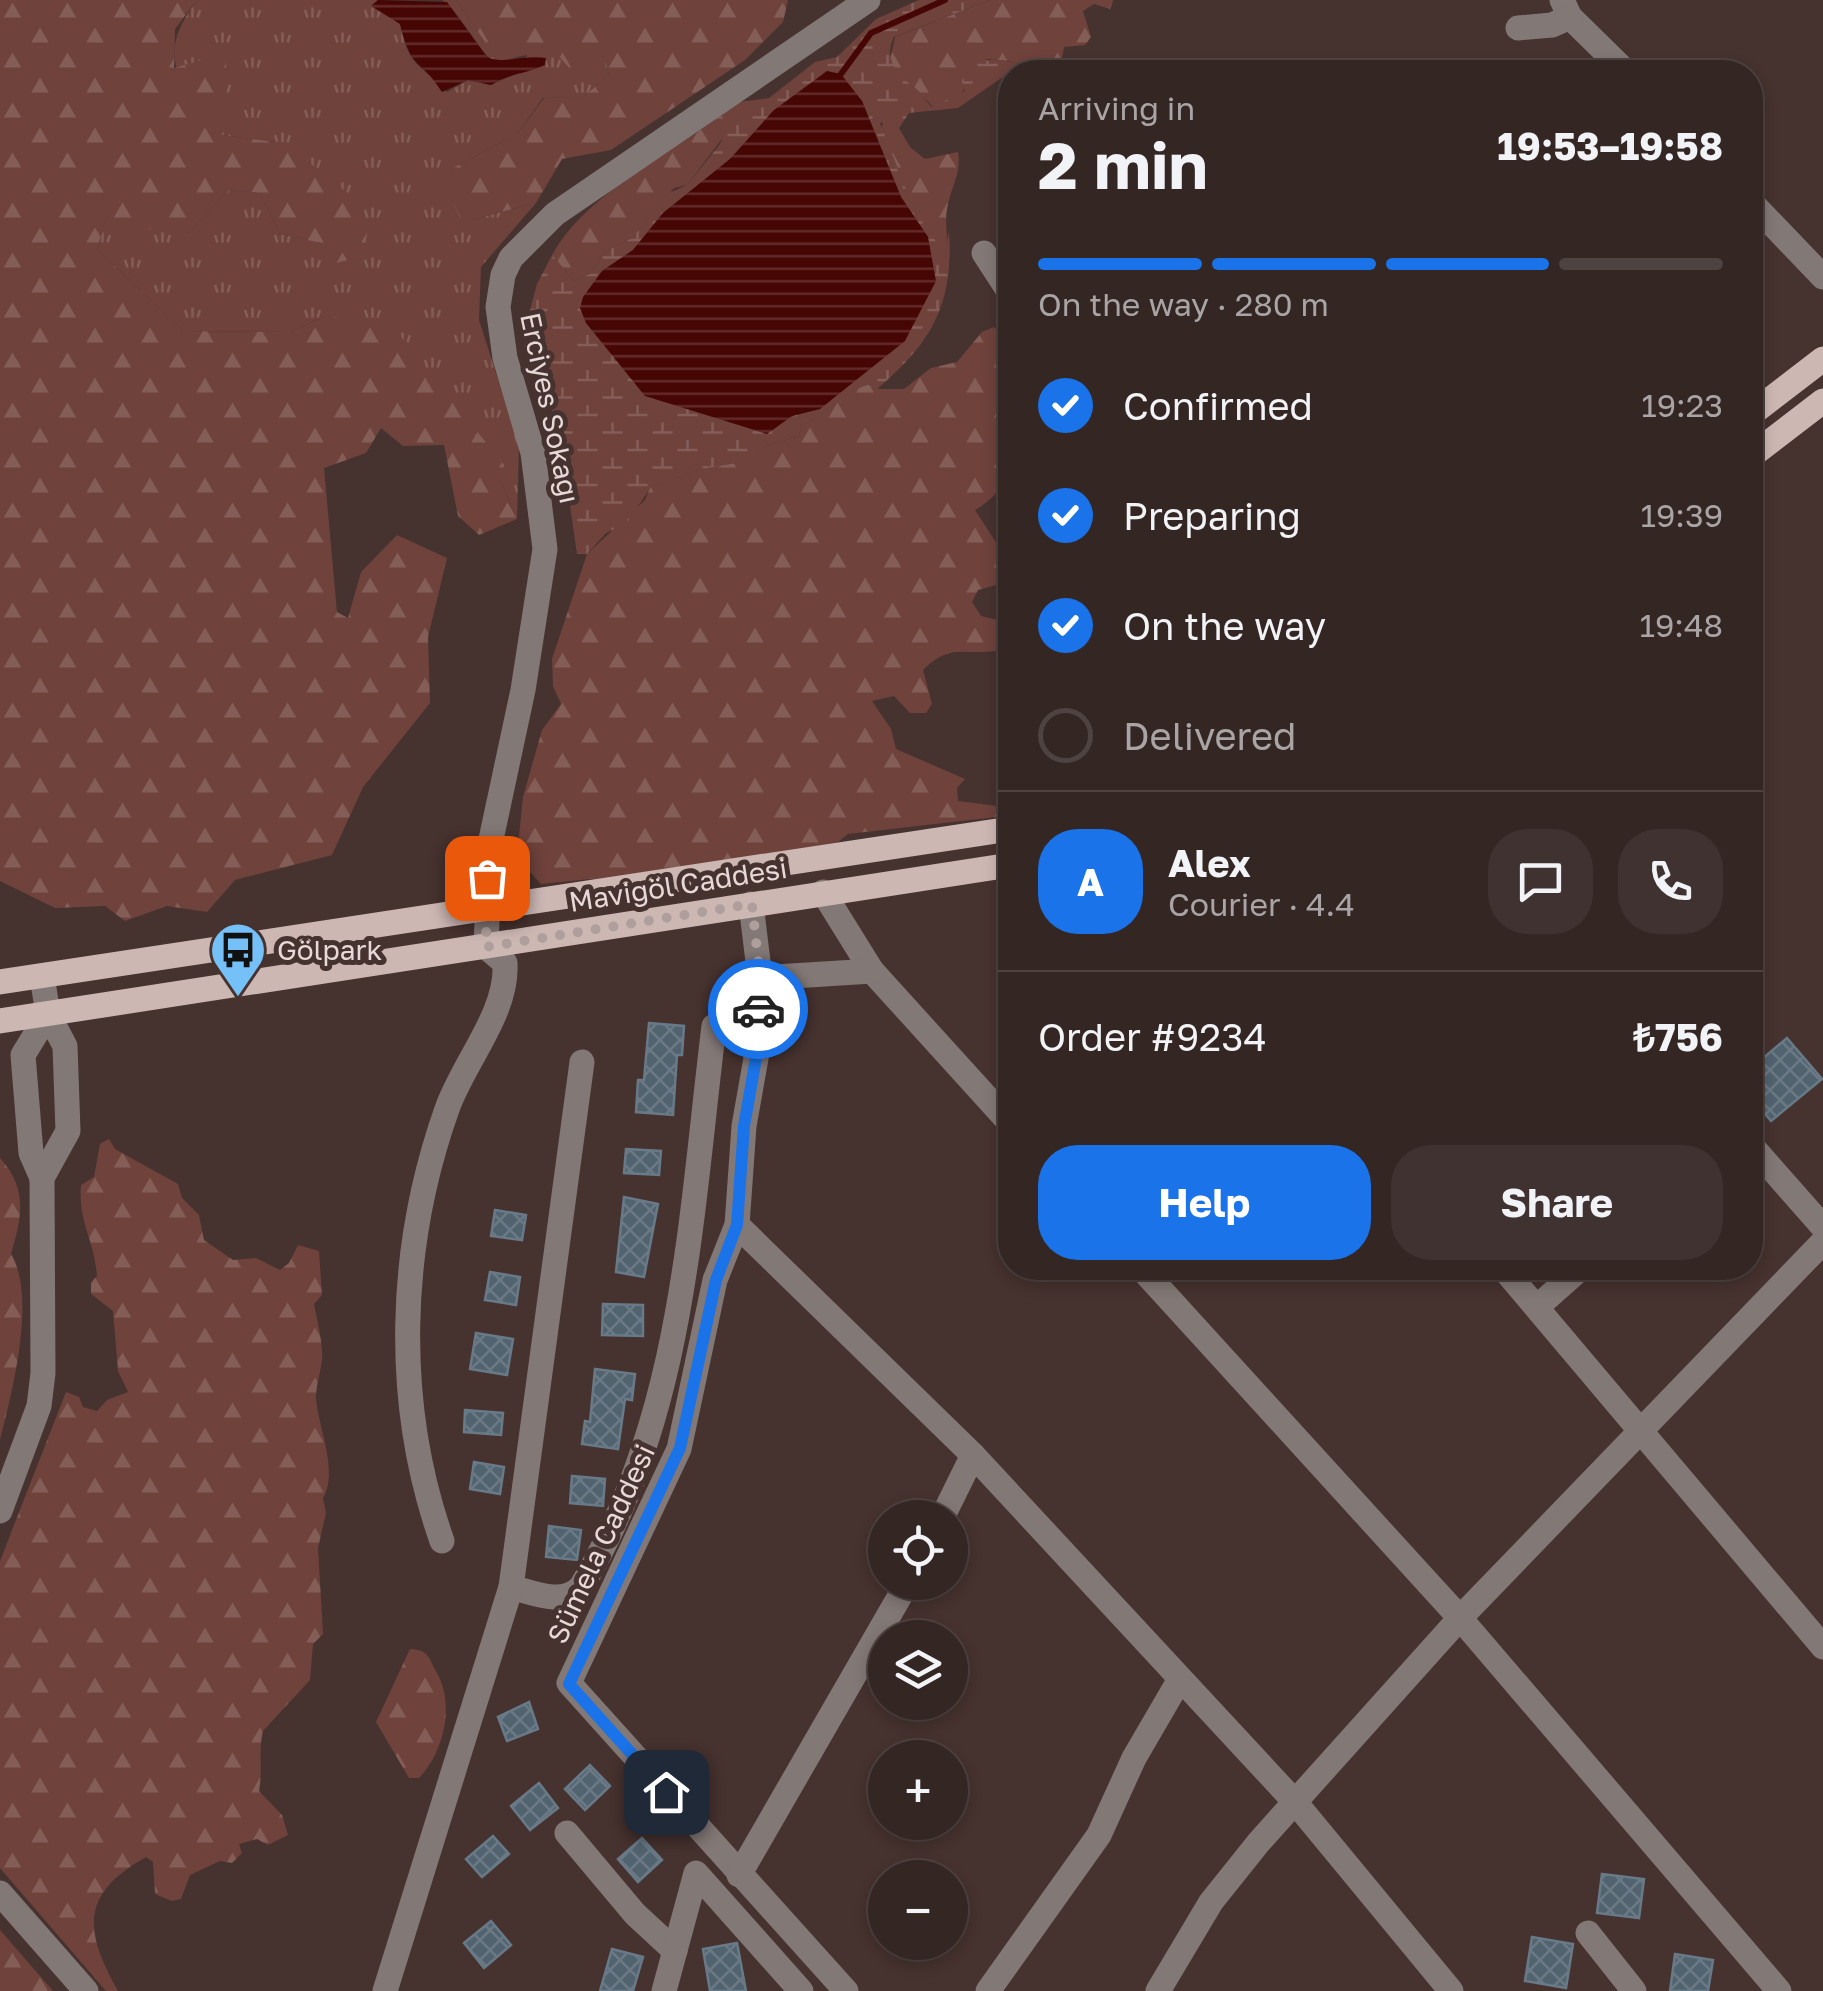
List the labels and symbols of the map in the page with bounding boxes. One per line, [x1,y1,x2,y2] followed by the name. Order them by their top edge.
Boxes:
[514,309,587,506] street label: Erciyes Sokağı
[445,836,530,921] pin
[567,851,789,918] street label: Mavigöl Caddesi
[208,920,268,999] bus stop icon: Gölpark
[277,933,382,966] place label: Gölpark
[708,959,808,1059] courier
[540,1439,661,1648] street label: Sümela Caddesi
[624,1750,709,1835] pin

